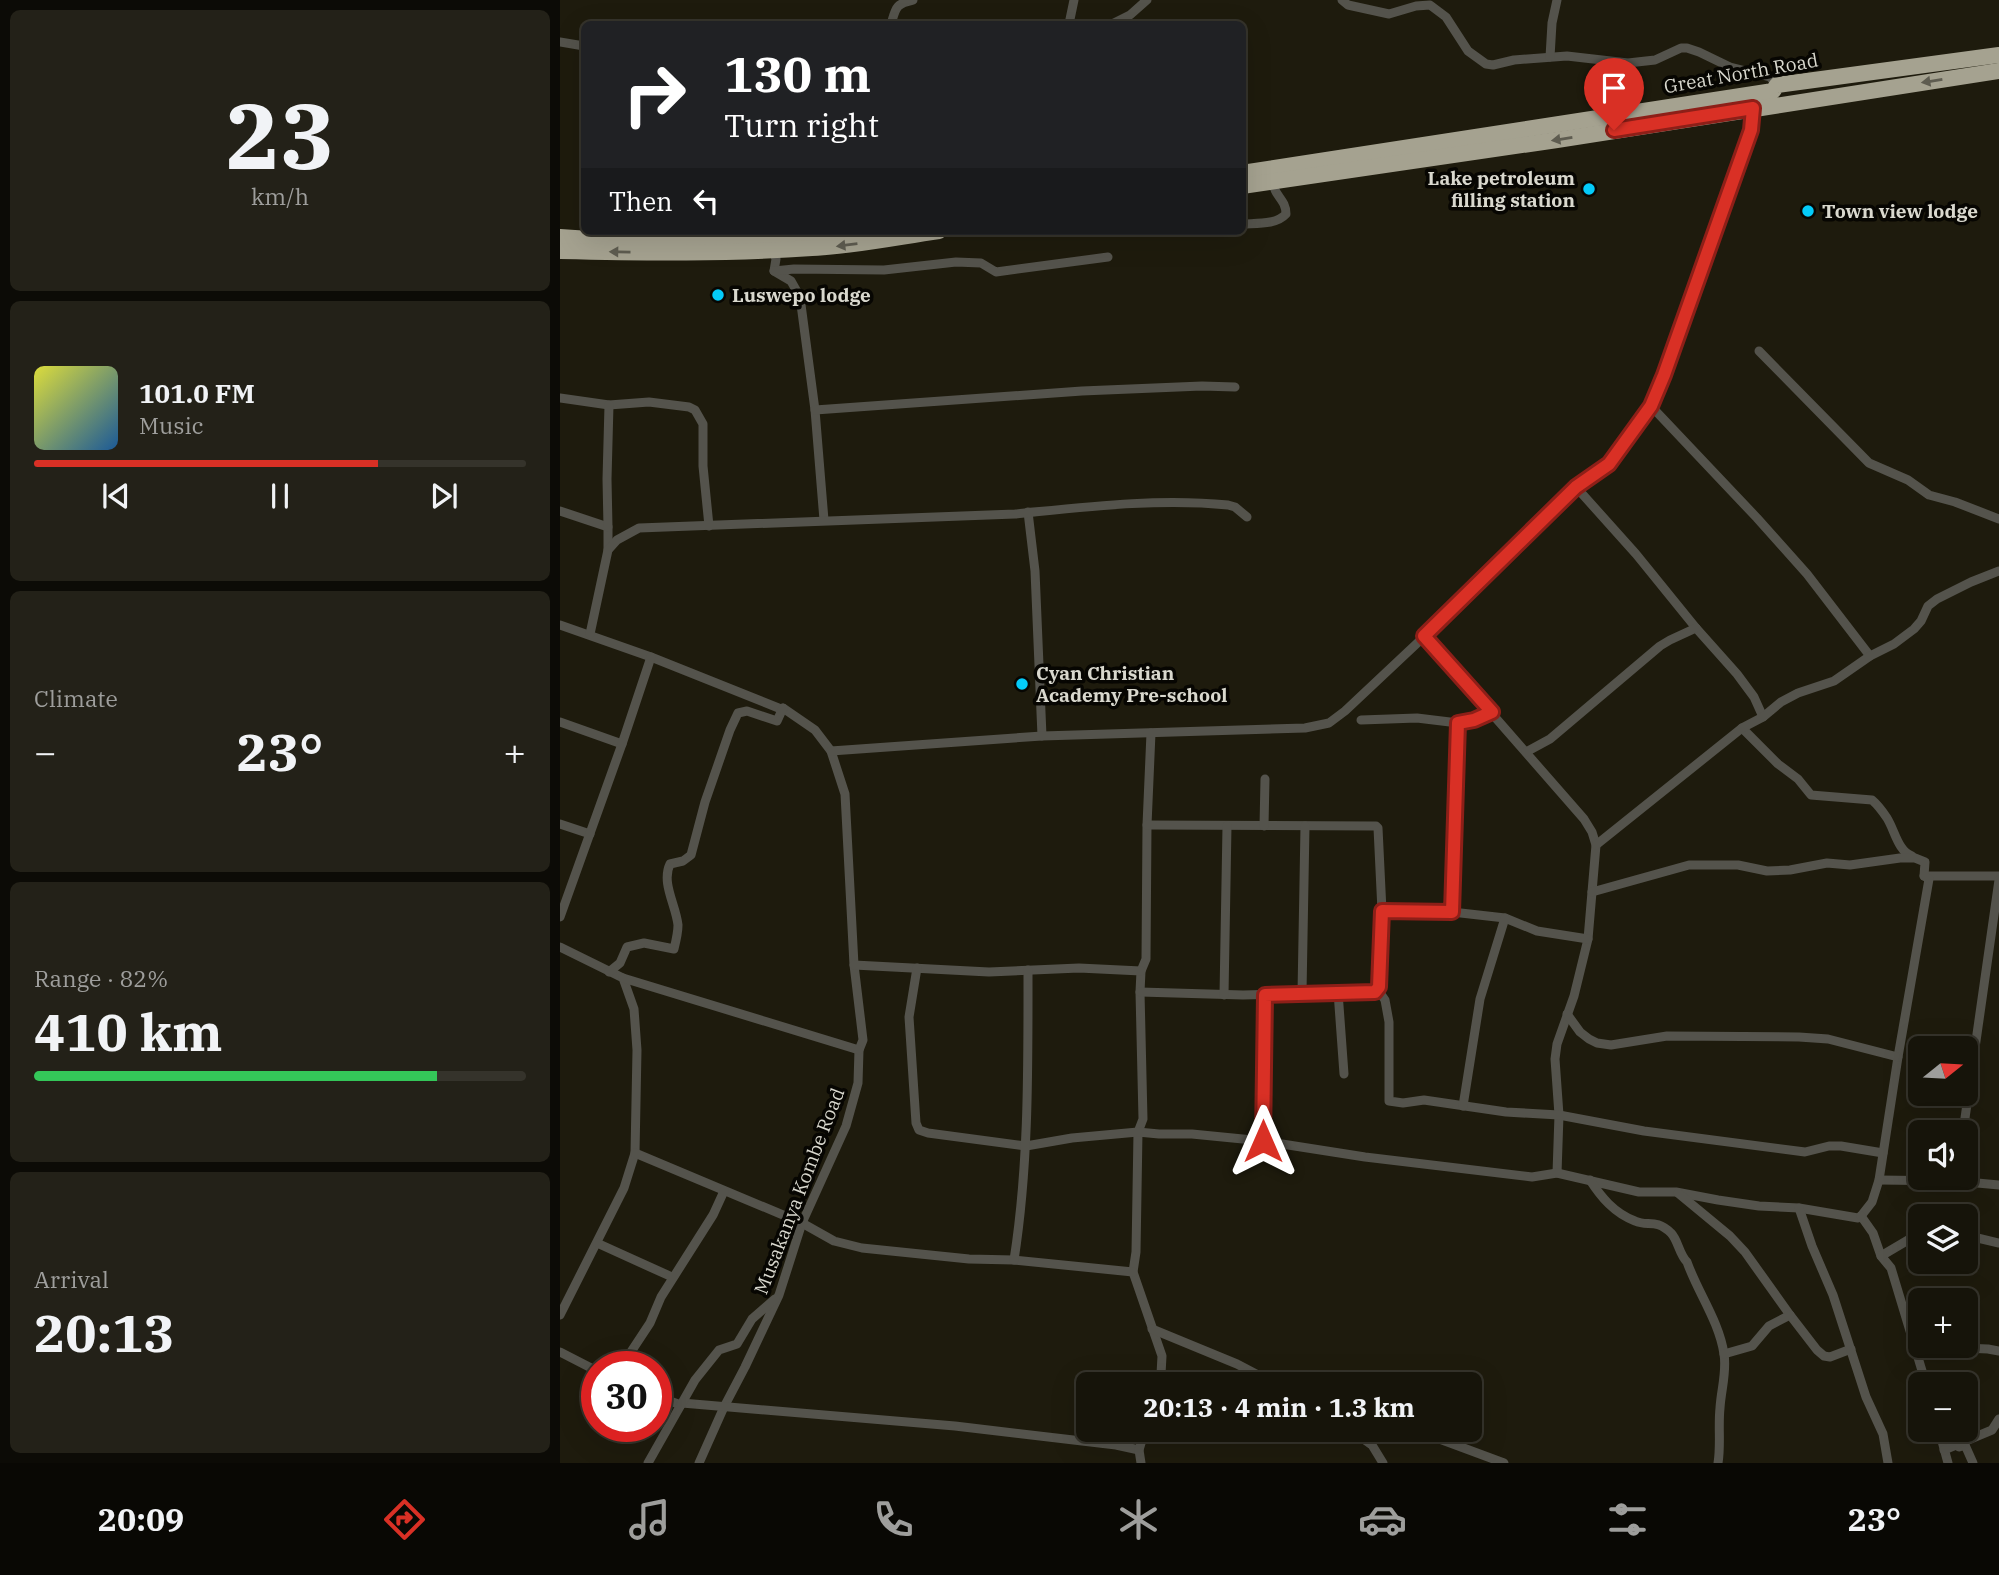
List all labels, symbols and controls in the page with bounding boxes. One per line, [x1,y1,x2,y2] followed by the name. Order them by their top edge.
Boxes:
[724,42,871,105] text: 130 m
[1662,48,1820,98] street label: Great North Road
[609,49,700,140] icon: right
[1584,58,1644,130] pin
[1595,69,1633,107] icon: arrive
[225,76,335,194] text: 23
[1920,76,1942,87] one-way arrow
[724,104,879,146] text: Turn right
[1550,134,1572,145] one-way arrow
[1427,166,1575,212] place label: Lake petroleum filling station
[251,181,309,211] text: km/h
[1581,181,1597,197] marker: Lake petroleum filling station
[687,182,725,220] icon: left
[609,184,673,218] text: Then
[1822,199,1978,223] place label: Town view lodge
[1800,203,1816,219] marker: Town view lodge
[836,239,858,250] one-way arrow
[609,247,631,258] one-way arrow
[732,283,871,307] place label: Luswepo lodge
[710,287,726,303] marker: Luswepo lodge
[139,376,255,410] text: 101.0 FM
[139,410,204,440] text: Music
[97,477,135,515] icon: previous
[261,477,299,515] icon: pause
[425,477,463,515] icon: next
[1036,661,1227,707] place label: Cyan Christian Academy Pre-school
[1014,676,1030,692] marker: Cyan Christian Academy Pre-school
[34,683,118,713] text: Climate
[237,718,323,785] text: 23°
[34,727,57,776] text: −
[503,727,526,776] text: +
[34,963,168,993] text: Range · 82%
[34,998,223,1065] text: 410 km
[1908,1036,1978,1106] north arrow
[1908,1036,1978,1442] map controls
[749,1084,849,1298] street label: Musakanya Kombe Road
[1226,1104,1300,1178] position arrow
[1908,1120,1978,1190] button: sound
[1908,1204,1978,1274] button: layers
[34,1264,109,1294] text: Arrival
[1908,1288,1978,1358] button: +
[34,1299,175,1366] text: 20:13
[581,1351,672,1442] speed limit sign: 30
[1908,1372,1978,1442] button: −
[1143,1390,1415,1424] text: 20:13 · 4 min · 1.3 km
[380,1495,429,1544] icon: directions
[625,1495,674,1544] icon: music
[869,1495,918,1544] icon: phone
[1114,1495,1163,1544] icon: climate
[1358,1495,1407,1544] icon: car
[1603,1495,1652,1544] icon: filters
[98,1498,184,1540] text: 20:09
[1848,1498,1901,1540] text: 23°

